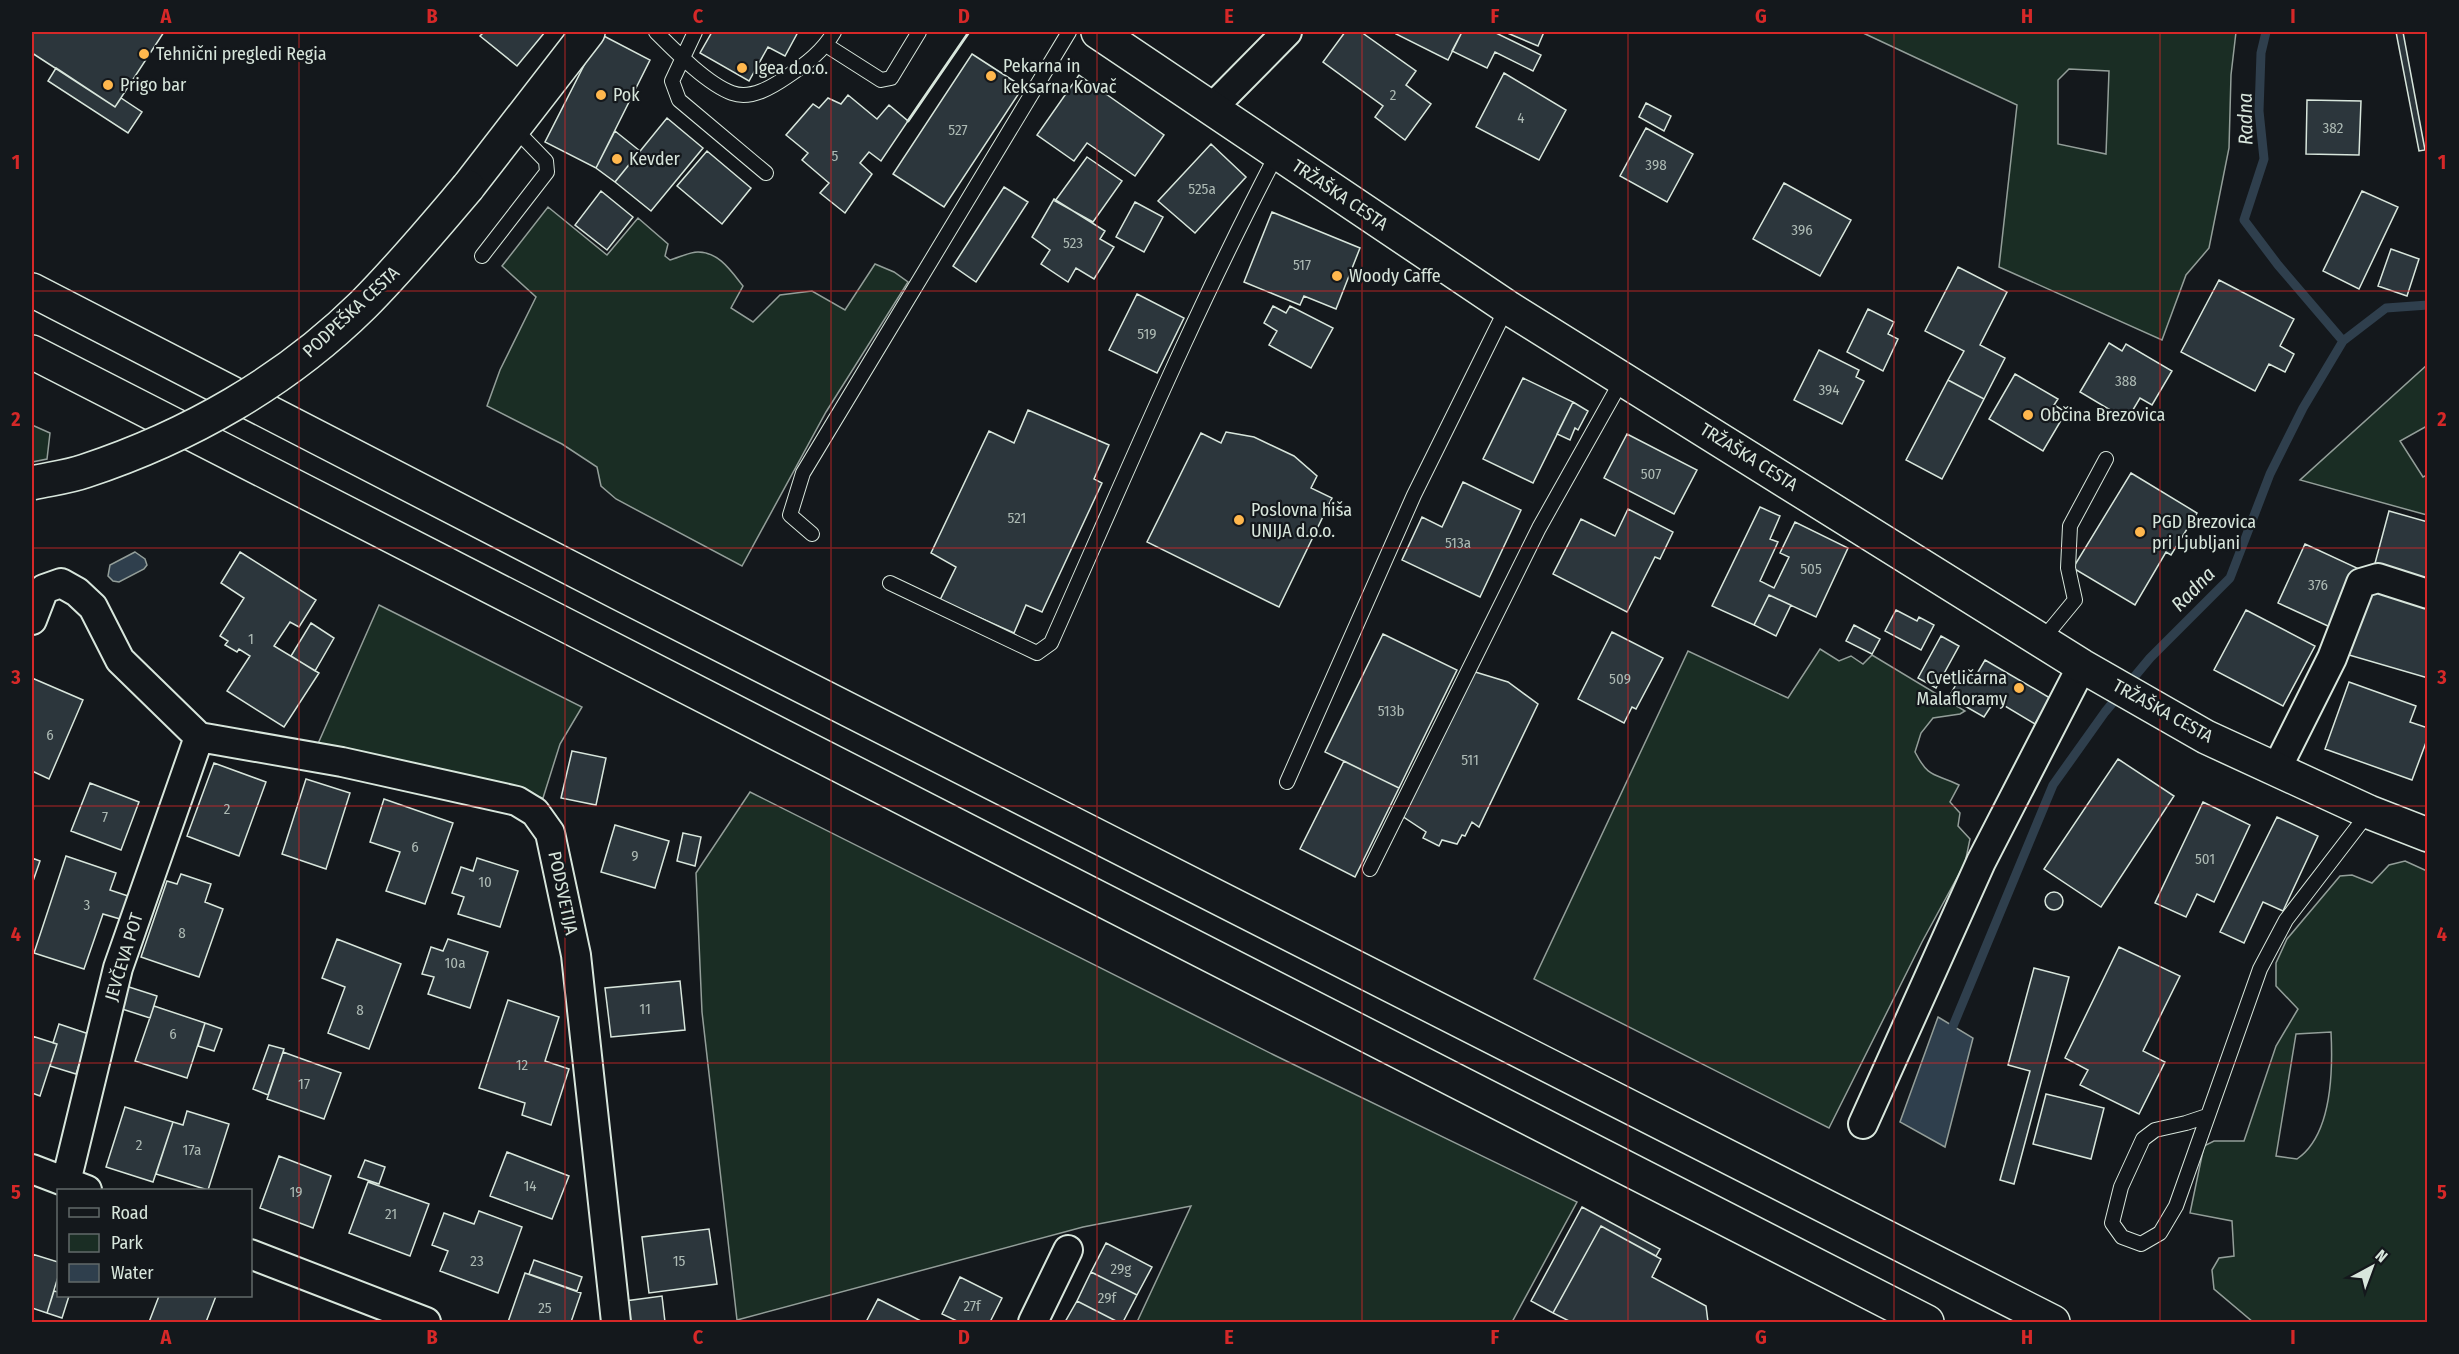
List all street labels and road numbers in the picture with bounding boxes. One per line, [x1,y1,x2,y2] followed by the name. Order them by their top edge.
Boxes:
[1288,155,1393,235] street label: TRŽAŠKA CESTA
[298,261,404,362] street label: PODPEŠKA CESTA
[1696,418,1802,496] street label: TRŽAŠKA CESTA
[2109,674,2217,748] street label: TRŽAŠKA CESTA
[543,849,583,937] street label: PODSVETIJA
[100,910,148,1004] street label: JEVČEVA POT

